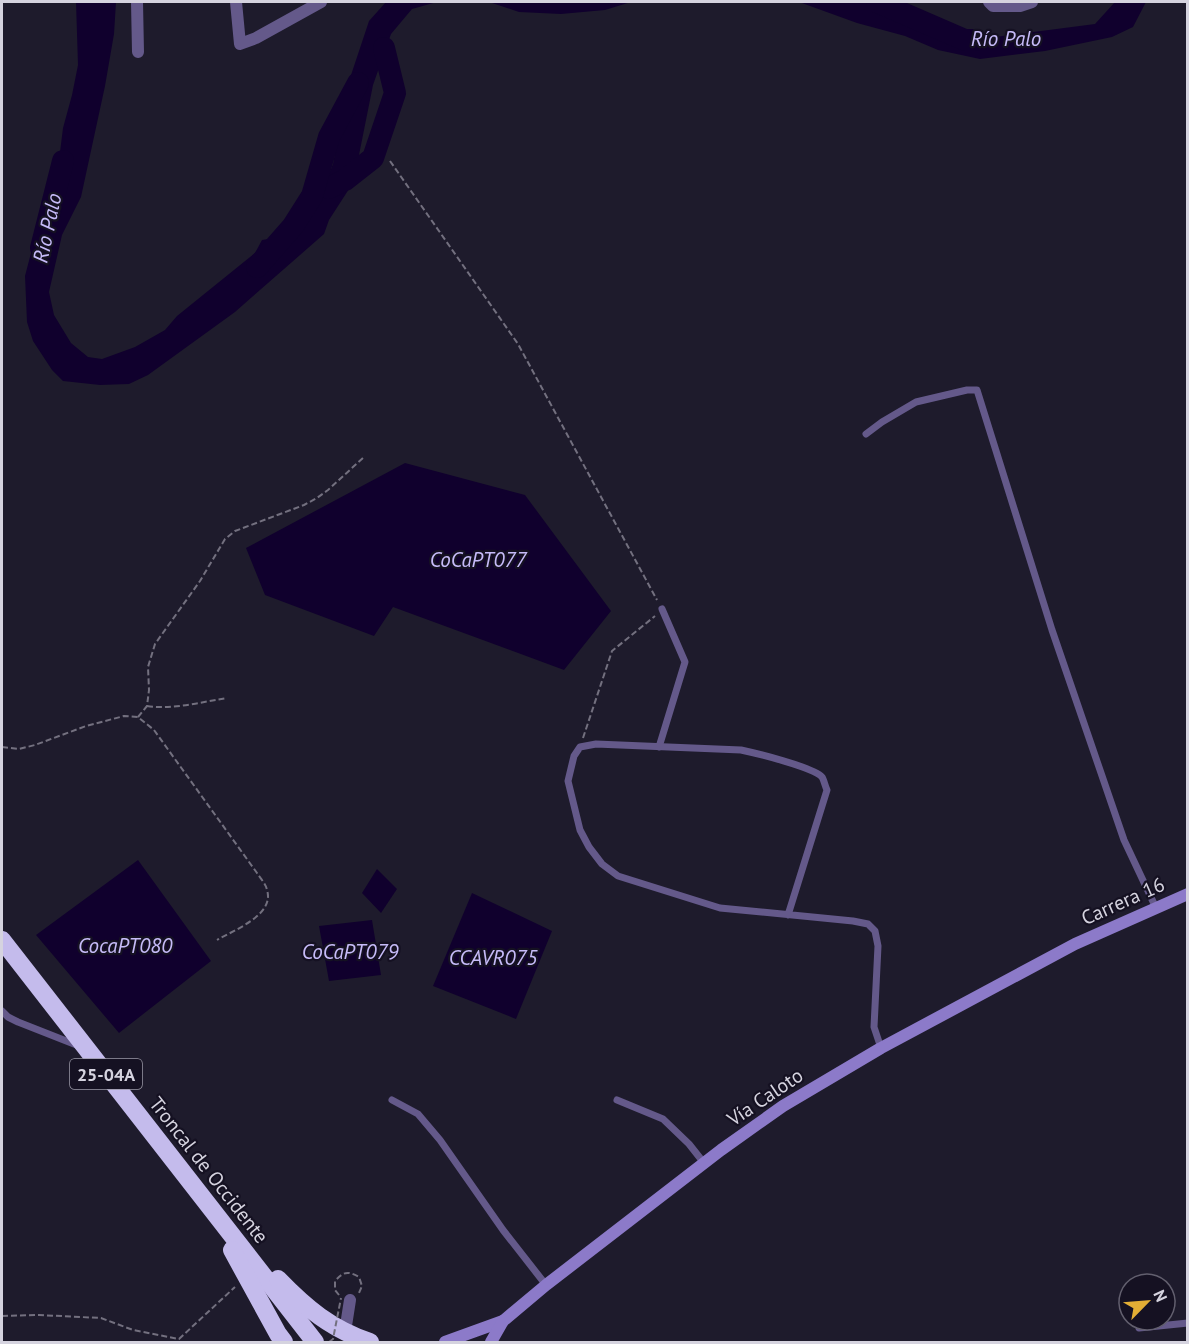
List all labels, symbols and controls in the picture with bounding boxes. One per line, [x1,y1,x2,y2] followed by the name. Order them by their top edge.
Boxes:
[971,25,1041,52] water label: Río Palo
[26,191,68,265] water label: Río Palo
[430,546,528,573] water label: CoCaPT077
[1077,871,1169,931] street label: Carrera 16
[78,932,173,959] water label: CocaPT080
[302,938,399,965] water label: CoCaPT079
[449,944,538,971] water label: CCAVR075
[70,1059,142,1089] road number: 25-04A
[721,1062,808,1132] street label: Vía Caloto
[144,1091,274,1249] street label: Troncal de Occidente
[1117,1272,1177,1332] north arrow
[1149,1287,1172,1305] text: N

